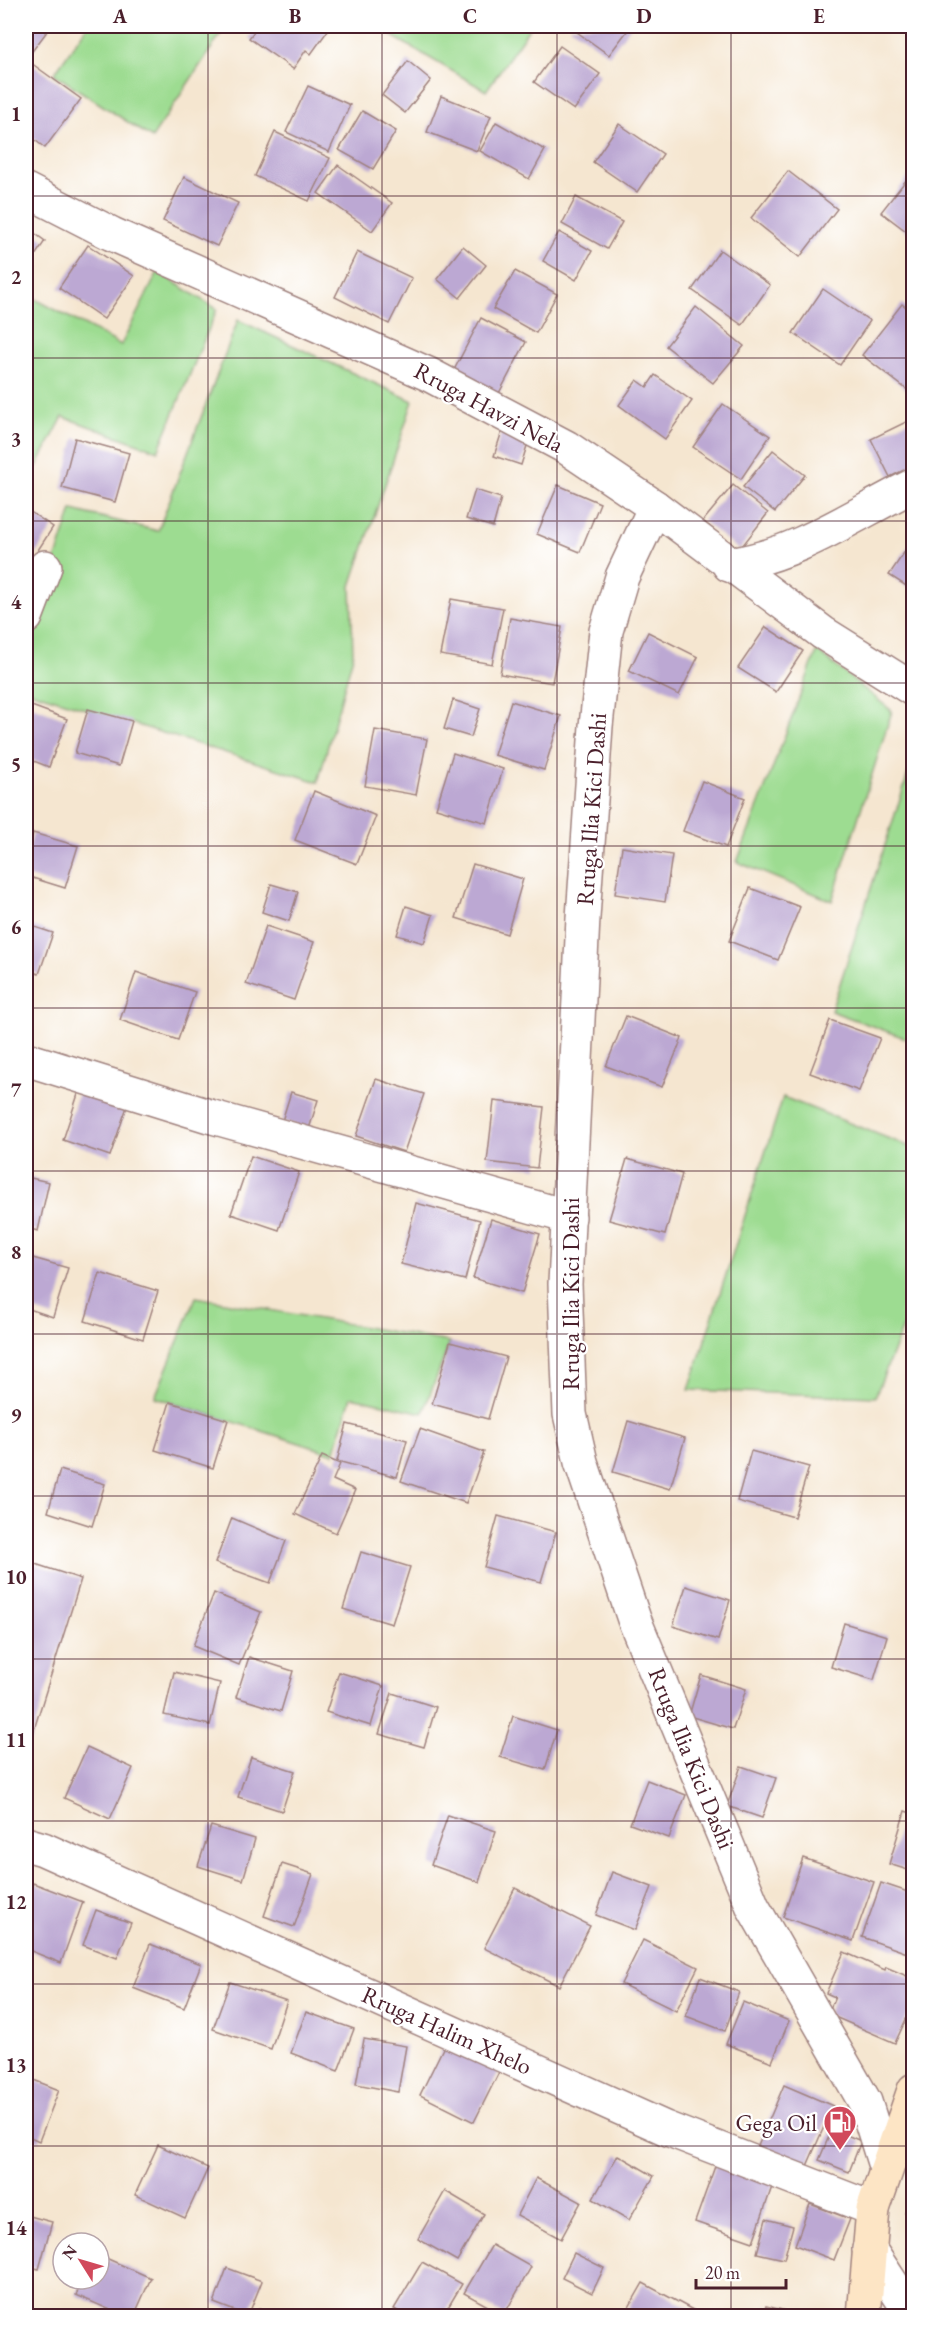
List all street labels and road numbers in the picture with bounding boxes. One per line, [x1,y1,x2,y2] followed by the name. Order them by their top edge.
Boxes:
[409,355,570,460] street label: Rruga Havzi Nela
[569,711,613,906] street label: Rruga Ilia Kici Dashi
[555,1197,586,1391] street label: Rruga Ilia Kici Dashi
[641,1663,743,1853] street label: Rruga Ilia Kici Dashi
[357,1979,537,2081] street label: Rruga Halim Xhelo

